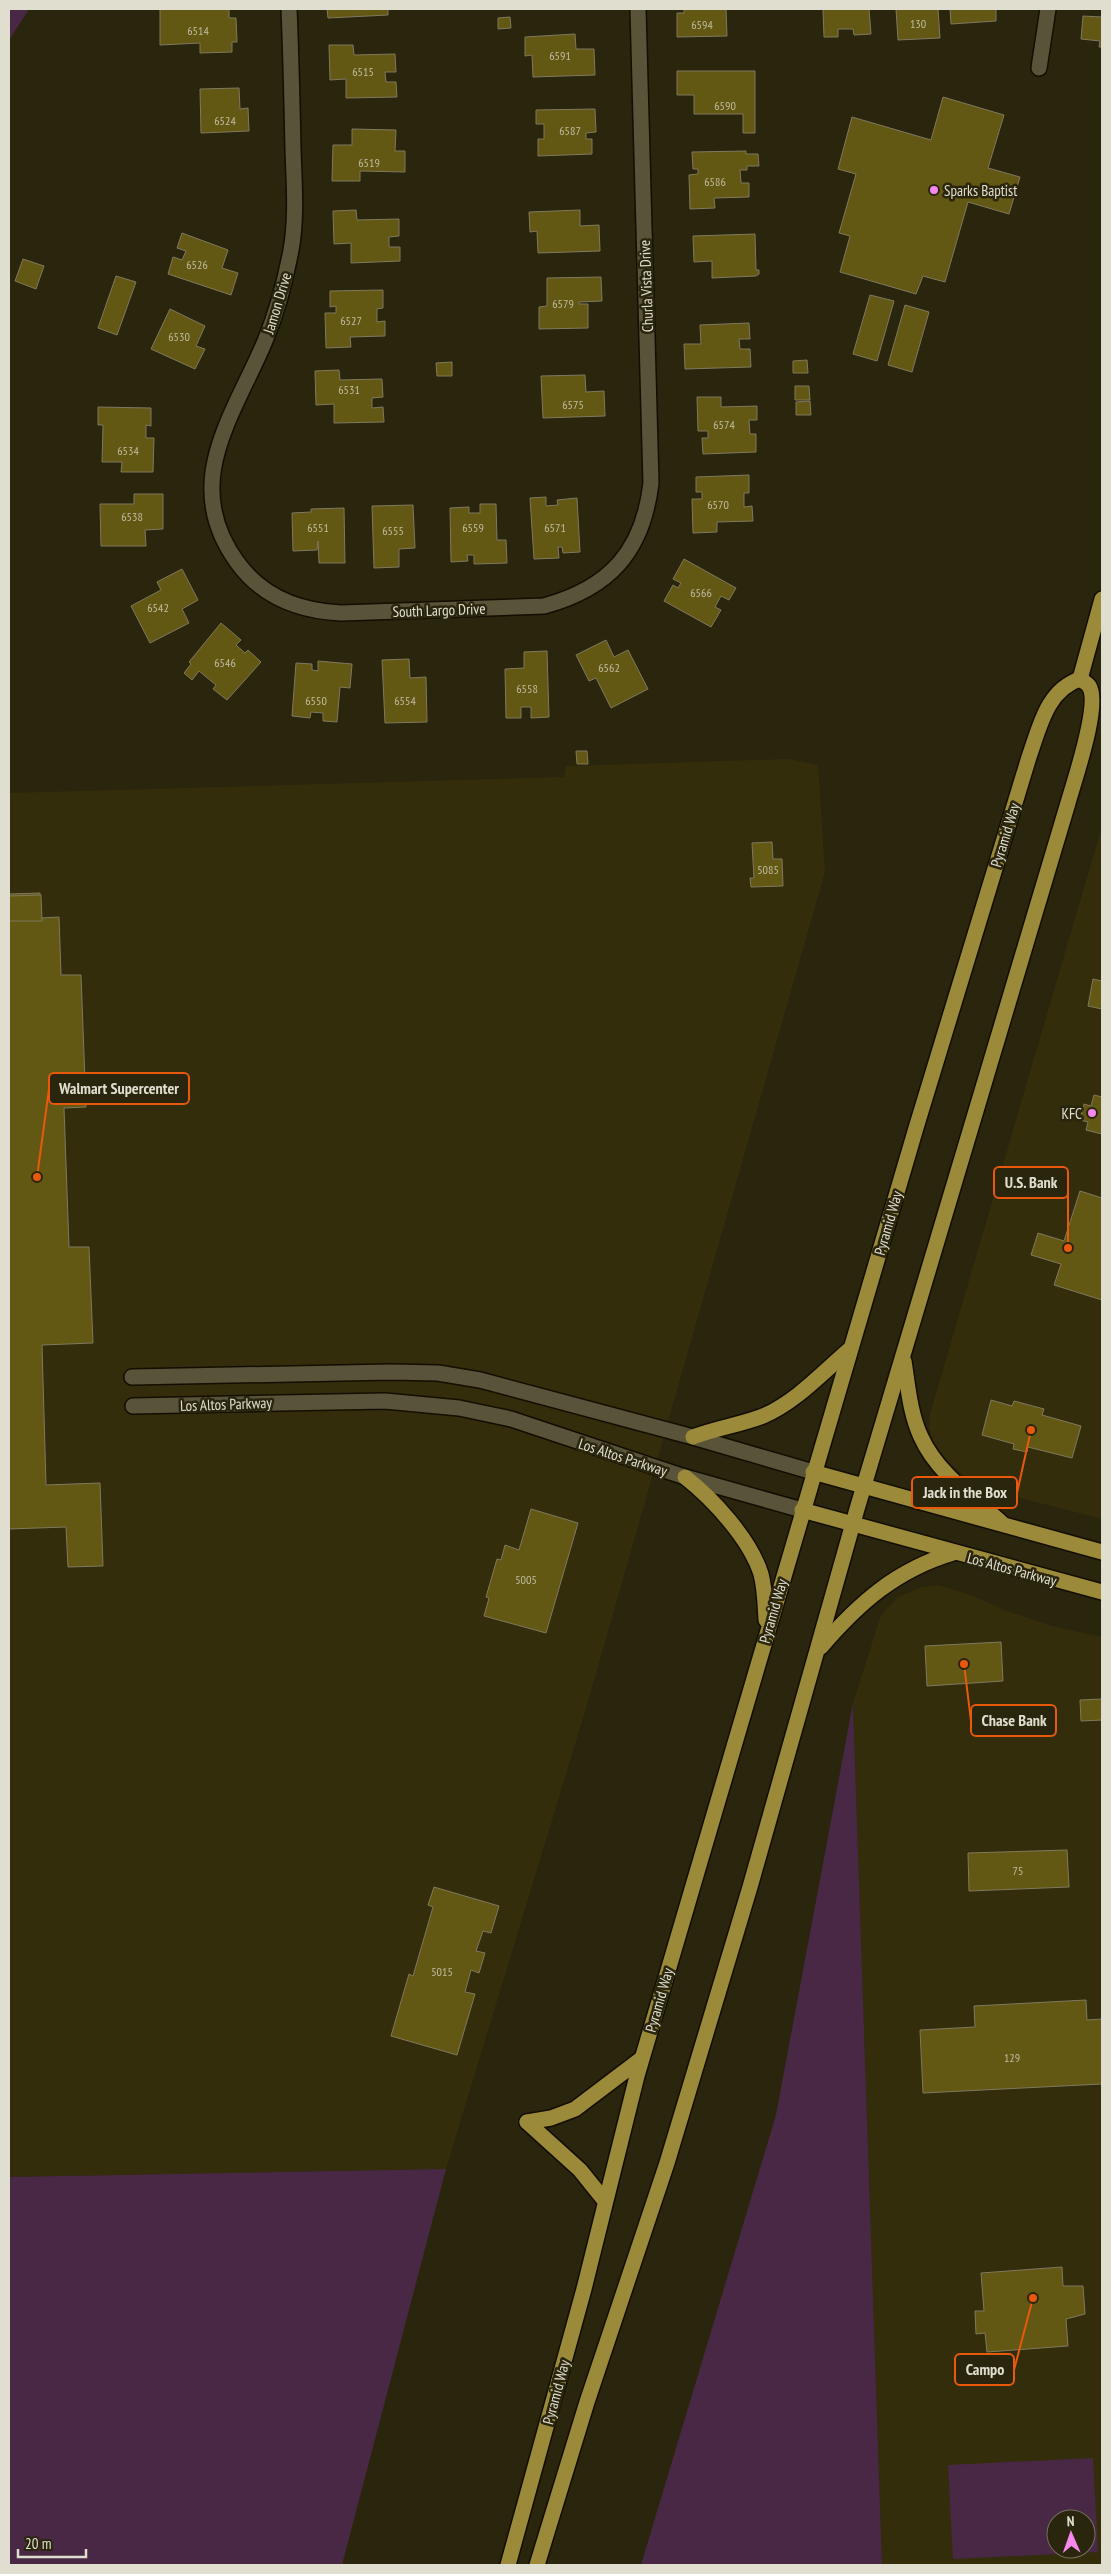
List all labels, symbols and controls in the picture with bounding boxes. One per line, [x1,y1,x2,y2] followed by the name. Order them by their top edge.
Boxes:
[910,16,926,31] house number: 130
[691,17,713,32] house number: 6594
[187,23,209,38] house number: 6514
[549,48,571,63] house number: 6591
[352,64,374,79] house number: 6515
[714,98,736,113] house number: 6590
[214,113,236,128] house number: 6524
[559,123,581,138] house number: 6587
[358,155,380,170] house number: 6519
[704,174,726,189] house number: 6586
[944,181,1017,200] place label: Sparks Baptist
[928,184,940,196] marker: Sparks Baptist
[635,240,657,332] street label: Churla Vista Drive
[186,257,208,272] house number: 6526
[258,270,295,337] street label: Jamon Drive
[552,296,574,311] house number: 6579
[340,313,362,328] house number: 6527
[168,329,190,344] house number: 6530
[338,382,360,397] house number: 6531
[562,397,584,412] house number: 6575
[713,417,735,432] house number: 6574
[117,443,139,458] house number: 6534
[707,497,729,512] house number: 6570
[121,509,143,524] house number: 6538
[307,520,329,535] house number: 6551
[462,520,484,535] house number: 6559
[544,520,566,535] house number: 6571
[382,523,404,538] house number: 6555
[690,585,712,600] house number: 6566
[392,599,486,621] street label: South Largo Drive
[147,600,169,615] house number: 6542
[214,655,236,670] house number: 6546
[598,660,620,675] house number: 6562
[516,681,538,696] house number: 6558
[305,693,327,708] house number: 6550
[394,693,416,708] house number: 6554
[986,800,1024,869] street label: Pyramid Way
[757,862,779,877] house number: 5085
[49,1073,189,1104] callout: Walmart Supercenter
[58,1078,179,1098] text: Walmart Supercenter
[1062,1104,1082,1123] place label: KFC
[1086,1107,1098,1119] marker: KFC
[994,1167,1068,1198] callout: U.S. Bank
[1005,1172,1058,1192] text: U.S. Bank
[870,1188,906,1257] street label: Pyramid Way
[180,1393,273,1415] street label: Los Altos Parkway
[576,1434,670,1480] street label: Los Altos Parkway
[912,1477,1017,1508] callout: Jack in the Box
[922,1482,1007,1502] text: Jack in the Box
[965,1548,1059,1590] street label: Los Altos Parkway
[515,1572,537,1587] house number: 5005
[755,1576,791,1645] street label: Pyramid Way
[971,1705,1056,1736] callout: Chase Bank
[981,1710,1047,1730] text: Chase Bank
[1013,1863,1023,1878] house number: 75
[431,1964,453,1979] house number: 5015
[641,1965,677,2034] street label: Pyramid Way
[1004,2050,1020,2065] house number: 129
[955,2354,1014,2385] callout: Campo
[538,2357,574,2426] street label: Pyramid Way
[966,2359,1004,2379] text: Campo
[1046,2509,1096,2559] north arrow
[1066,2512,1075,2530] text: N
[18,2526,85,2558] scale bar
[25,2534,51,2553] text: 20 m

